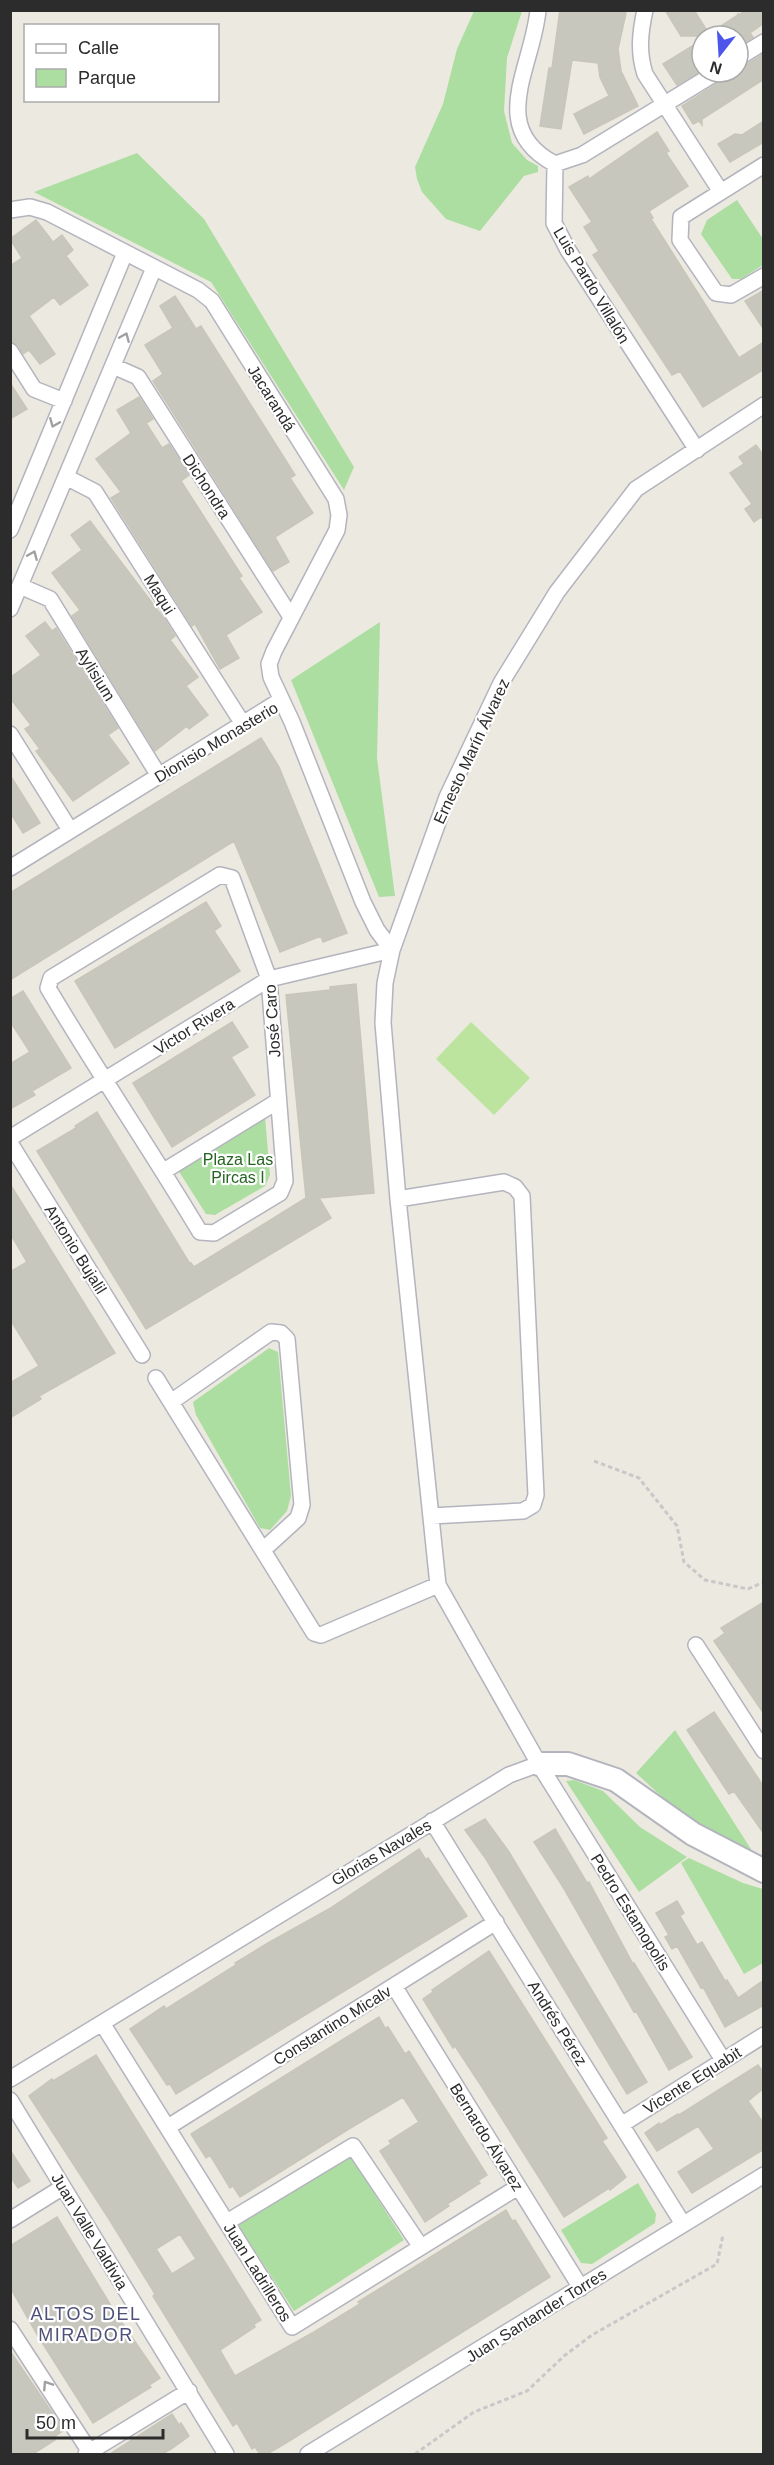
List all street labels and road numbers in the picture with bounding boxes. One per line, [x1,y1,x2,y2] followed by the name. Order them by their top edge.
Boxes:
[550,224,633,346] street label: Luis Pardo Villalón
[245,362,299,435] street label: Jacarandá
[180,451,234,522] street label: Dichondra
[141,571,178,617] street label: Maqui
[73,645,118,704] street label: Aylisium
[429,675,513,827] street label: Ernesto Marín Álvarez
[152,699,281,786] street label: Dionisio Monasterio
[261,984,284,1058] street label: José Caro
[151,995,238,1058] street label: Victor Rivera
[41,1202,110,1297] street label: Antonio Bujalil
[328,1816,434,1889] street label: Glorias Navales
[588,1851,673,1974] street label: Pedro Estamopolis
[525,1978,590,2069] street label: Andrés Pérez
[270,1982,394,2068] street label: Constantino Micalv
[640,2043,745,2117] street label: Vicente Equabit
[447,2080,527,2194] street label: Bernardo Álvarez
[48,2170,131,2293] street label: Juan Valle Valdivia
[220,2220,295,2325] street label: Juan Ladrilleros
[463,2265,609,2365] street label: Juan Santander Torres

